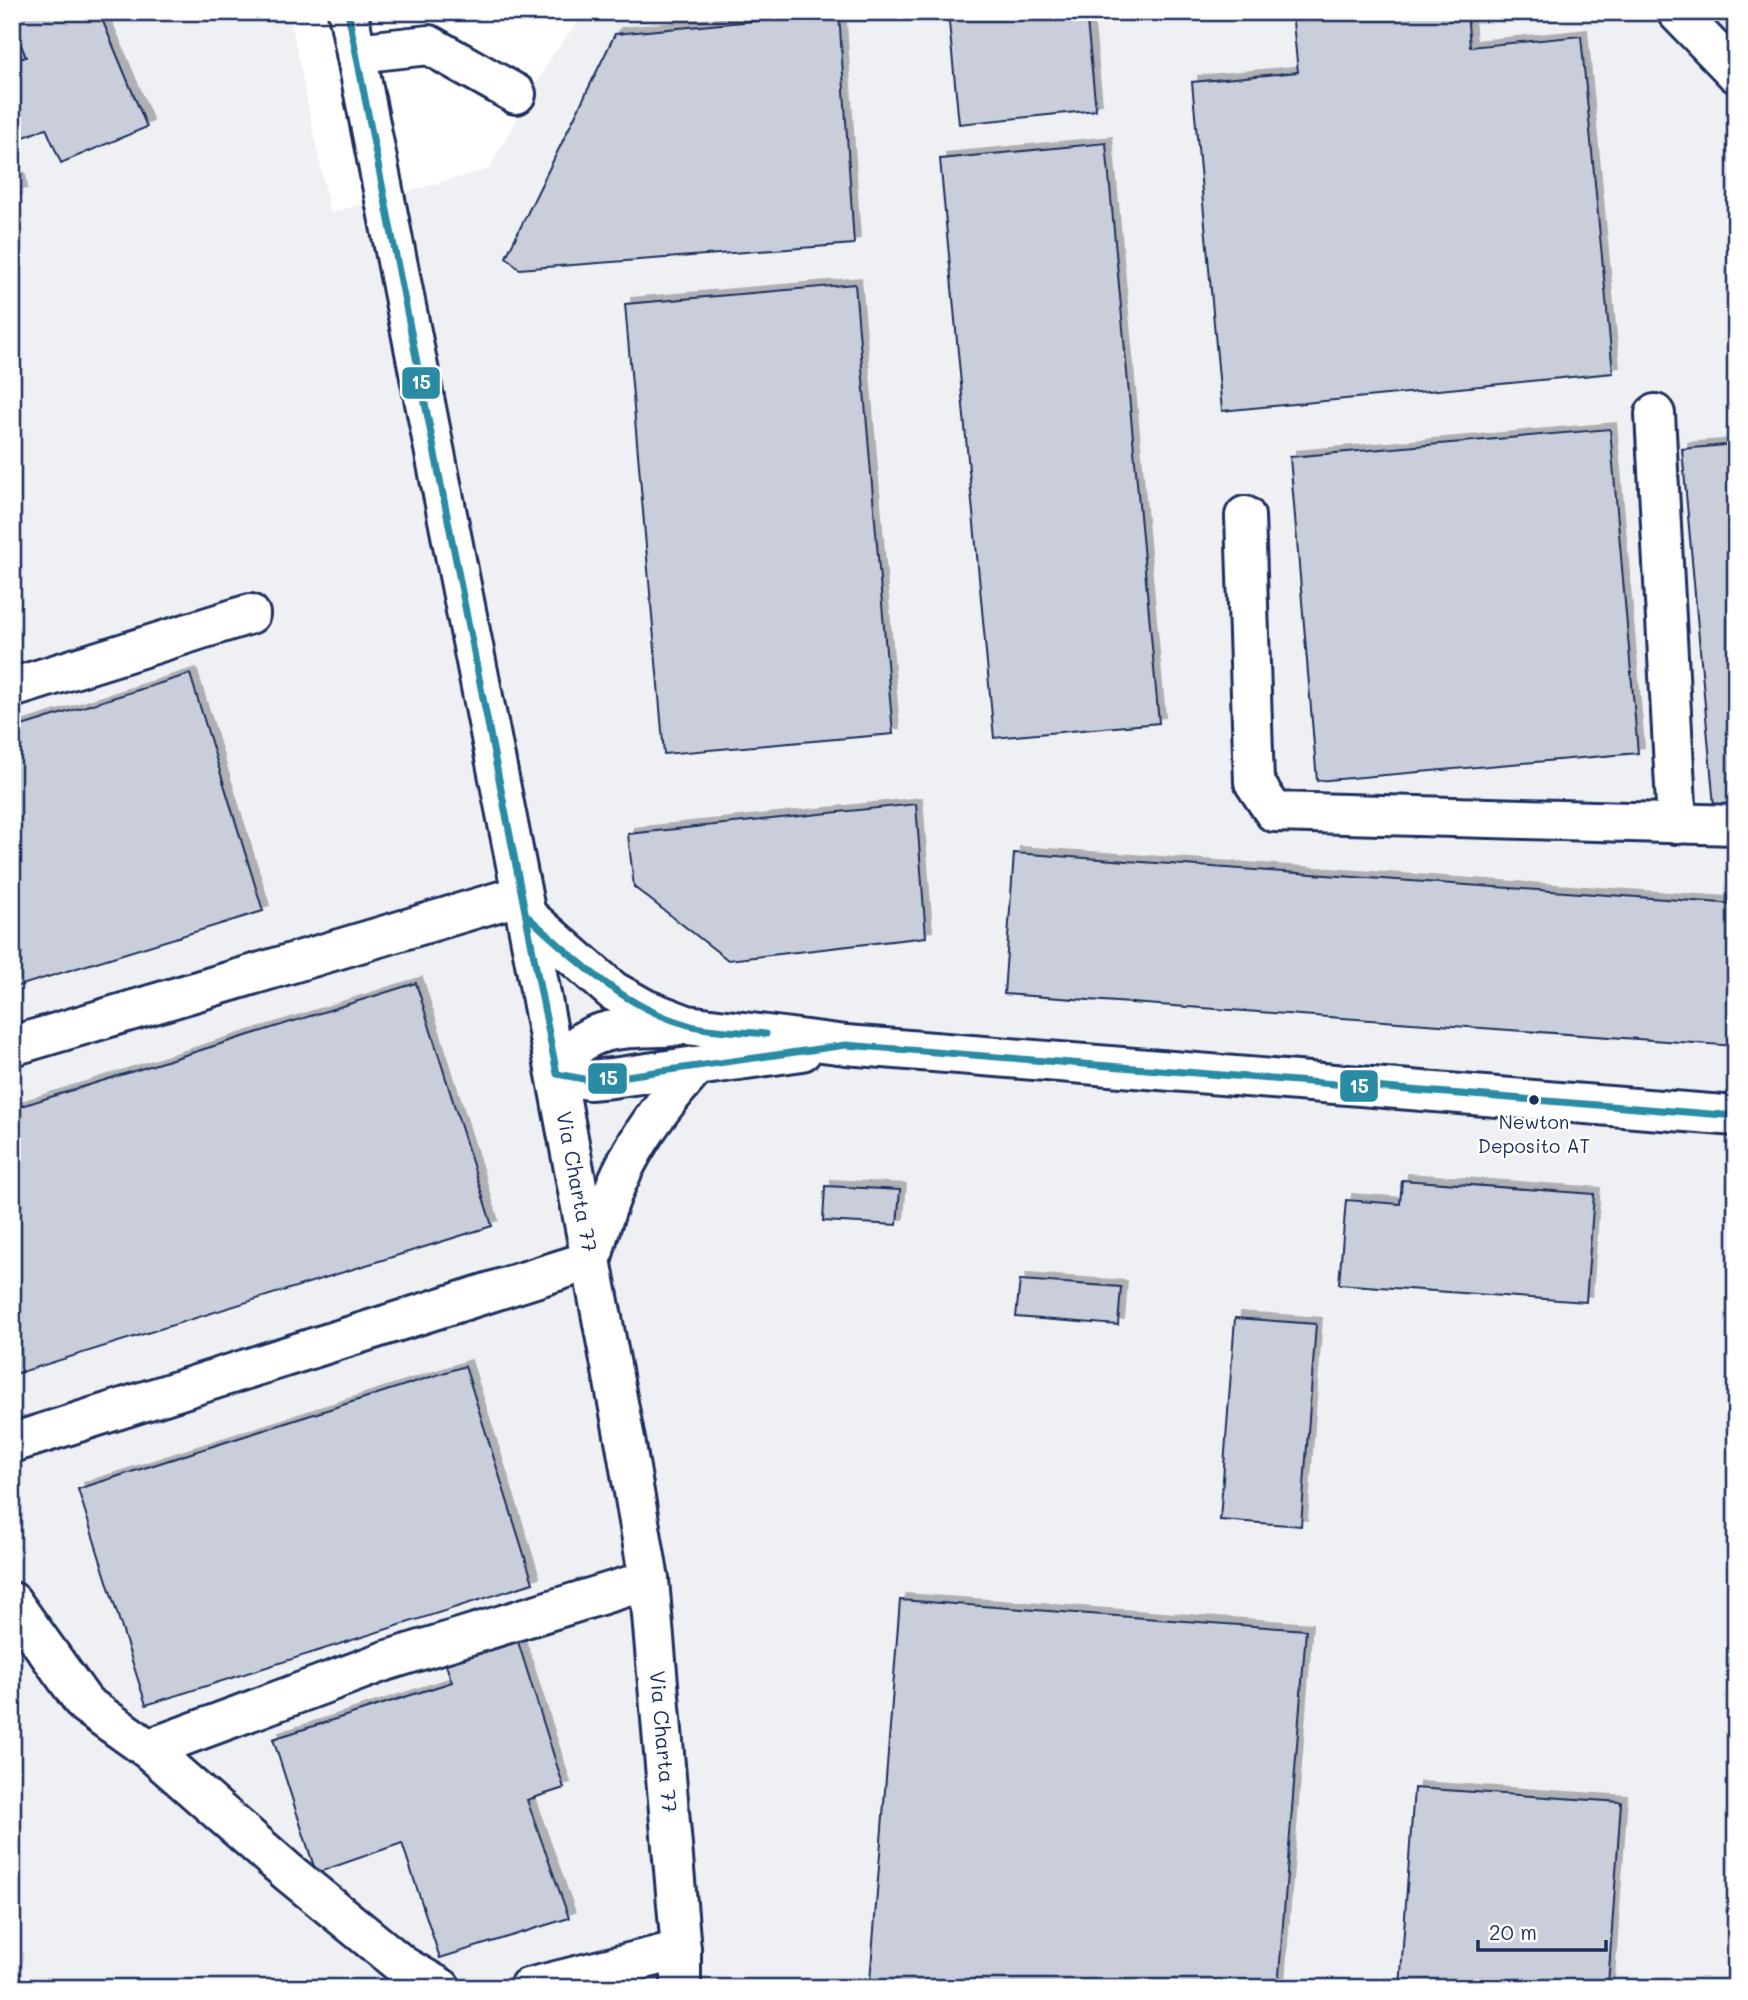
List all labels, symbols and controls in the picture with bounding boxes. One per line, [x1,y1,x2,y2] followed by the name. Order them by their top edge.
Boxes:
[401,366,441,400] line badge: 15
[411,369,431,394] text: 15
[587,1062,628,1095] line badge: 15
[598,1065,618,1090] text: 15
[1339,1069,1379,1103] line badge: 15
[1349,1073,1369,1098] text: 15
[1527,1093,1541,1107] marker: Newton Deposito AT
[551,1109,604,1254] street label: Via Charta 77
[1478,1109,1590,1158] place label: Newton Deposito AT
[645,1669,684,1814] street label: Via Charta 77
[1478,1909,1606,1953] scale bar
[1489,1918,1537,1945] text: 20 m

